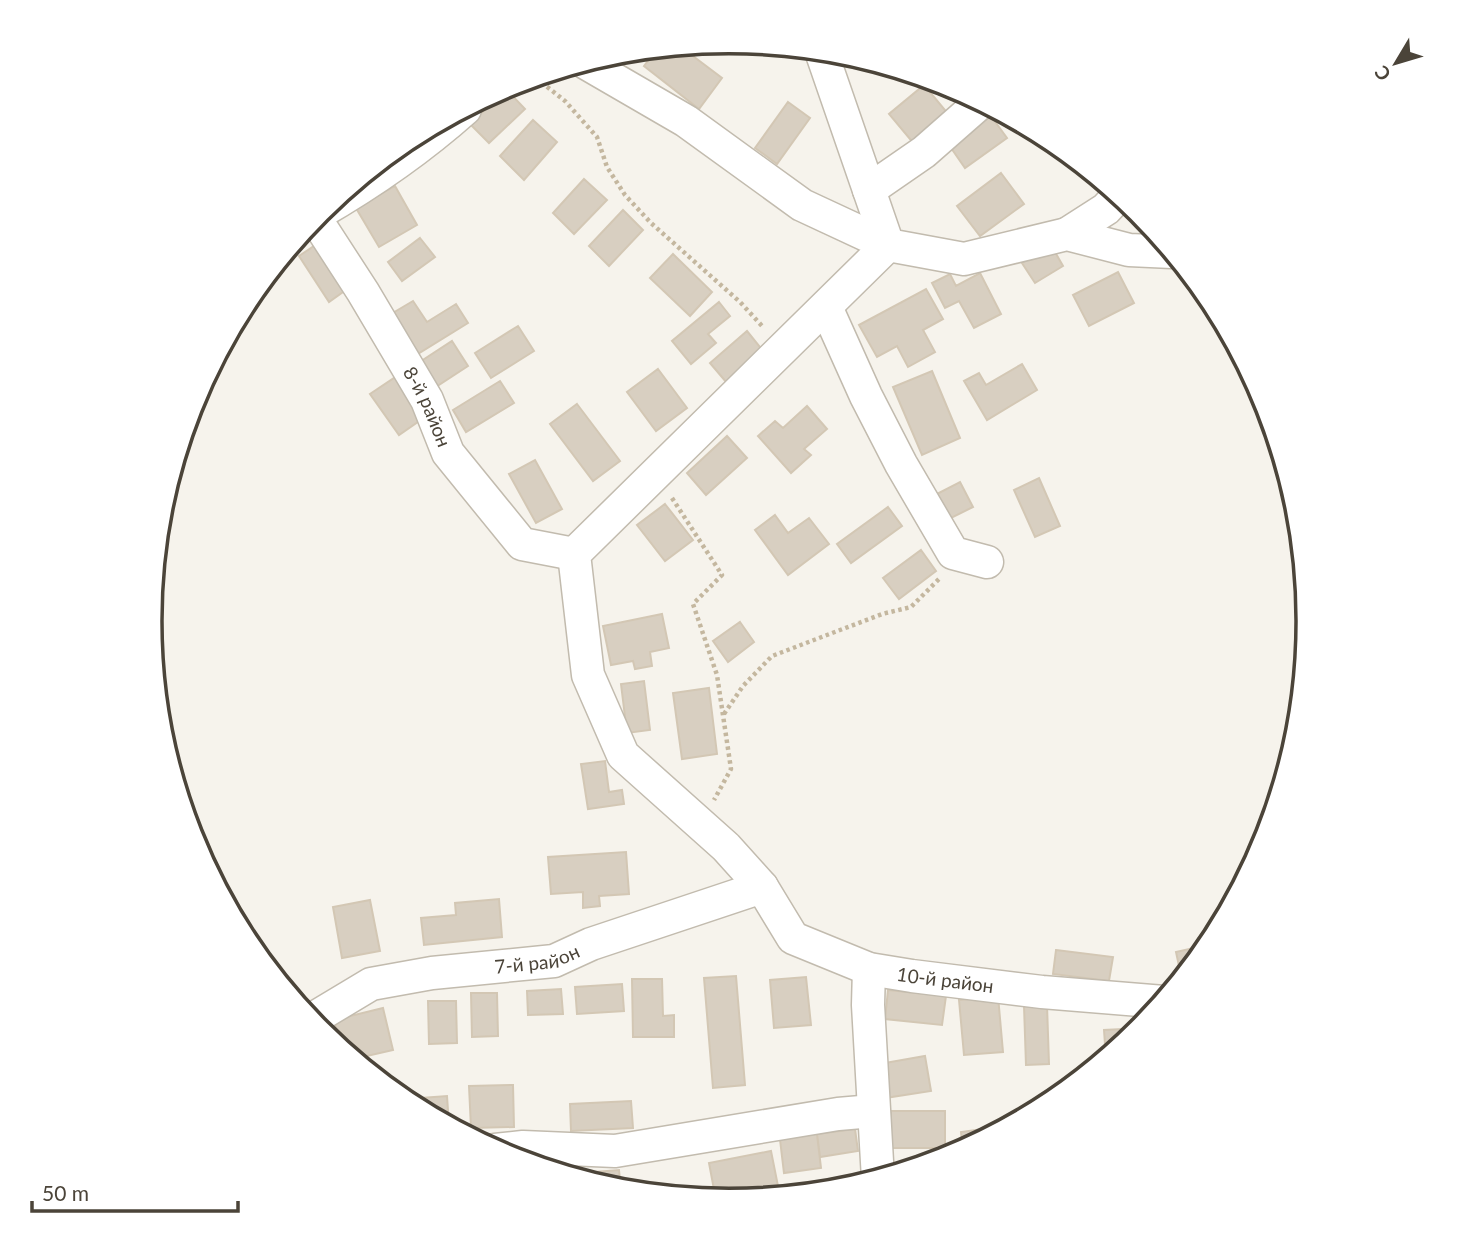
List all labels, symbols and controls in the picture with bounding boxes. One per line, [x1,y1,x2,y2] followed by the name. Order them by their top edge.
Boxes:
[1361,28,1431,98] north arrow
[1369,61,1395,86] text: С
[399,362,456,450] street label: 8-й район
[493,939,583,978] street label: 7-й район
[895,962,995,997] street label: 10-й район
[32,1170,238,1214] scale bar
[42,1180,89,1205] text: 50 m

